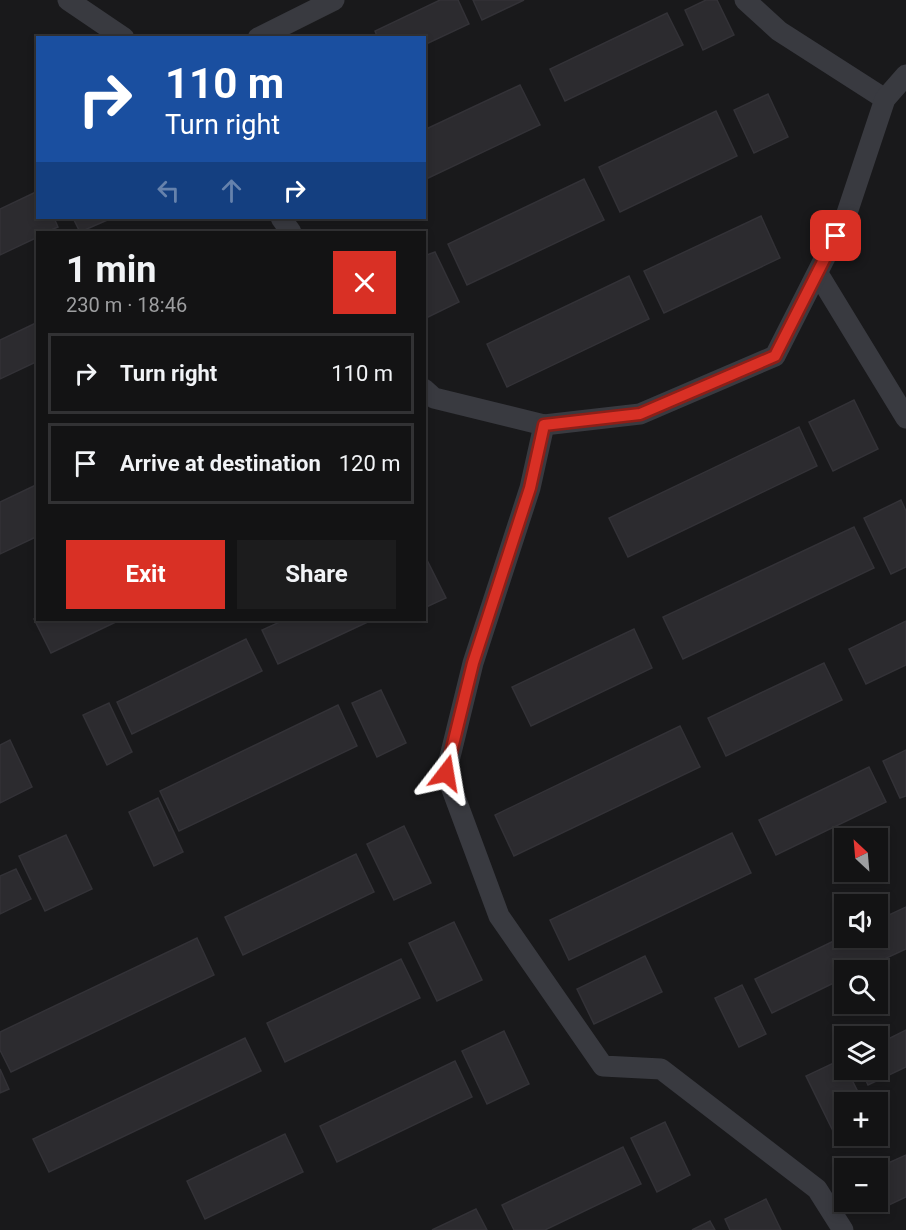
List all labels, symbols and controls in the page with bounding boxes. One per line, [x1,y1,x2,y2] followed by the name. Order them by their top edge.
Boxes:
[165,59,284,108] text: 110 m
[66,60,144,138] icon: right
[165,109,280,141] text: Turn right
[152,174,185,207] icon: left
[215,174,248,207] icon: ahead
[278,174,311,207] icon: right
[810,210,861,261] pin
[819,219,852,252] icon: arrive
[66,249,157,291] text: 1 min
[333,251,396,314] button: close
[66,293,187,317] text: 230 m · 18:46
[69,357,102,390] icon: right
[120,361,217,386] text: Turn right
[331,361,393,386] text: 110 m
[69,447,102,480] icon: arrive
[120,451,321,476] text: Arrive at destination
[339,451,401,476] text: 120 m
[66,540,225,609] button: Exit
[237,540,396,609] button: Share
[414,741,478,805] position arrow
[834,828,888,882] north arrow
[834,828,888,1212] map controls
[834,894,888,948] button: sound
[834,960,888,1014] button: search
[834,1026,888,1080] button: layers
[834,1092,888,1146] button: +
[834,1158,888,1212] button: −

